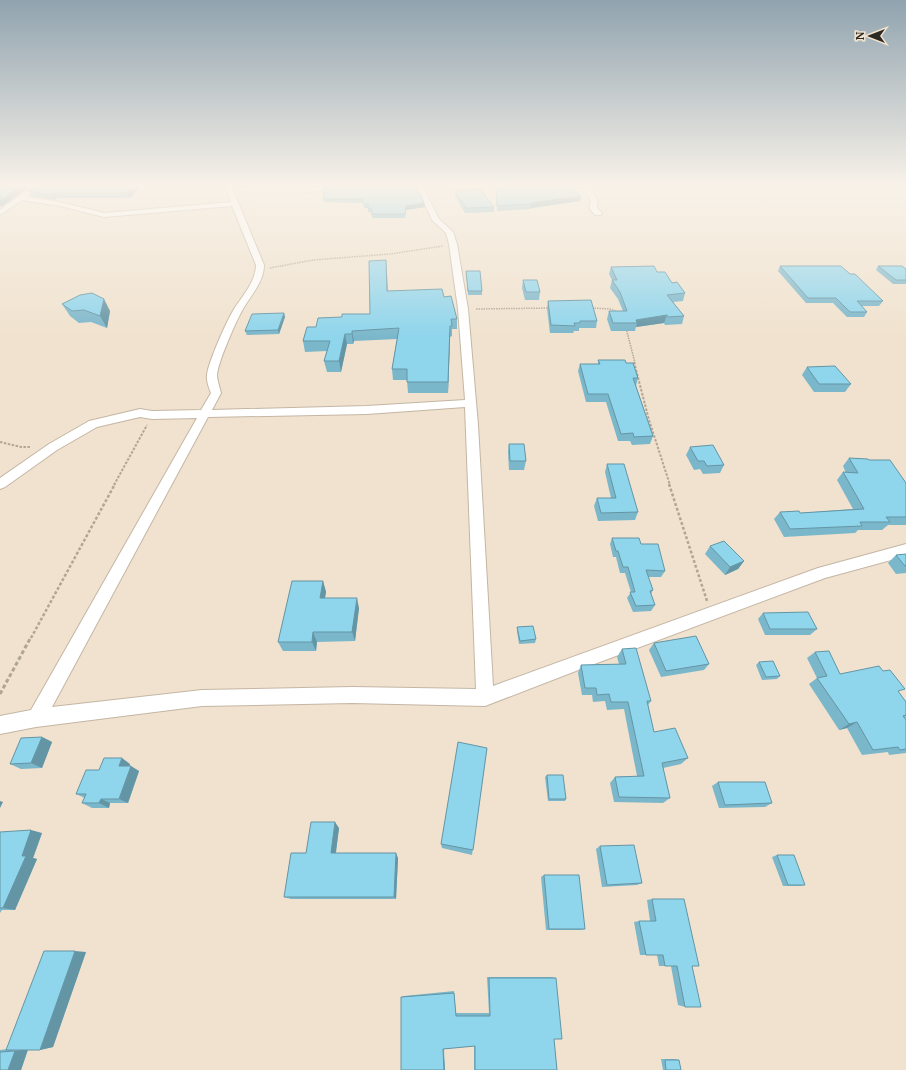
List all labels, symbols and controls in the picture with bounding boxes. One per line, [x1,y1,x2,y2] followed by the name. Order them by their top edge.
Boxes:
[850,16,890,56] north arrow
[852,31,867,40] text: N

